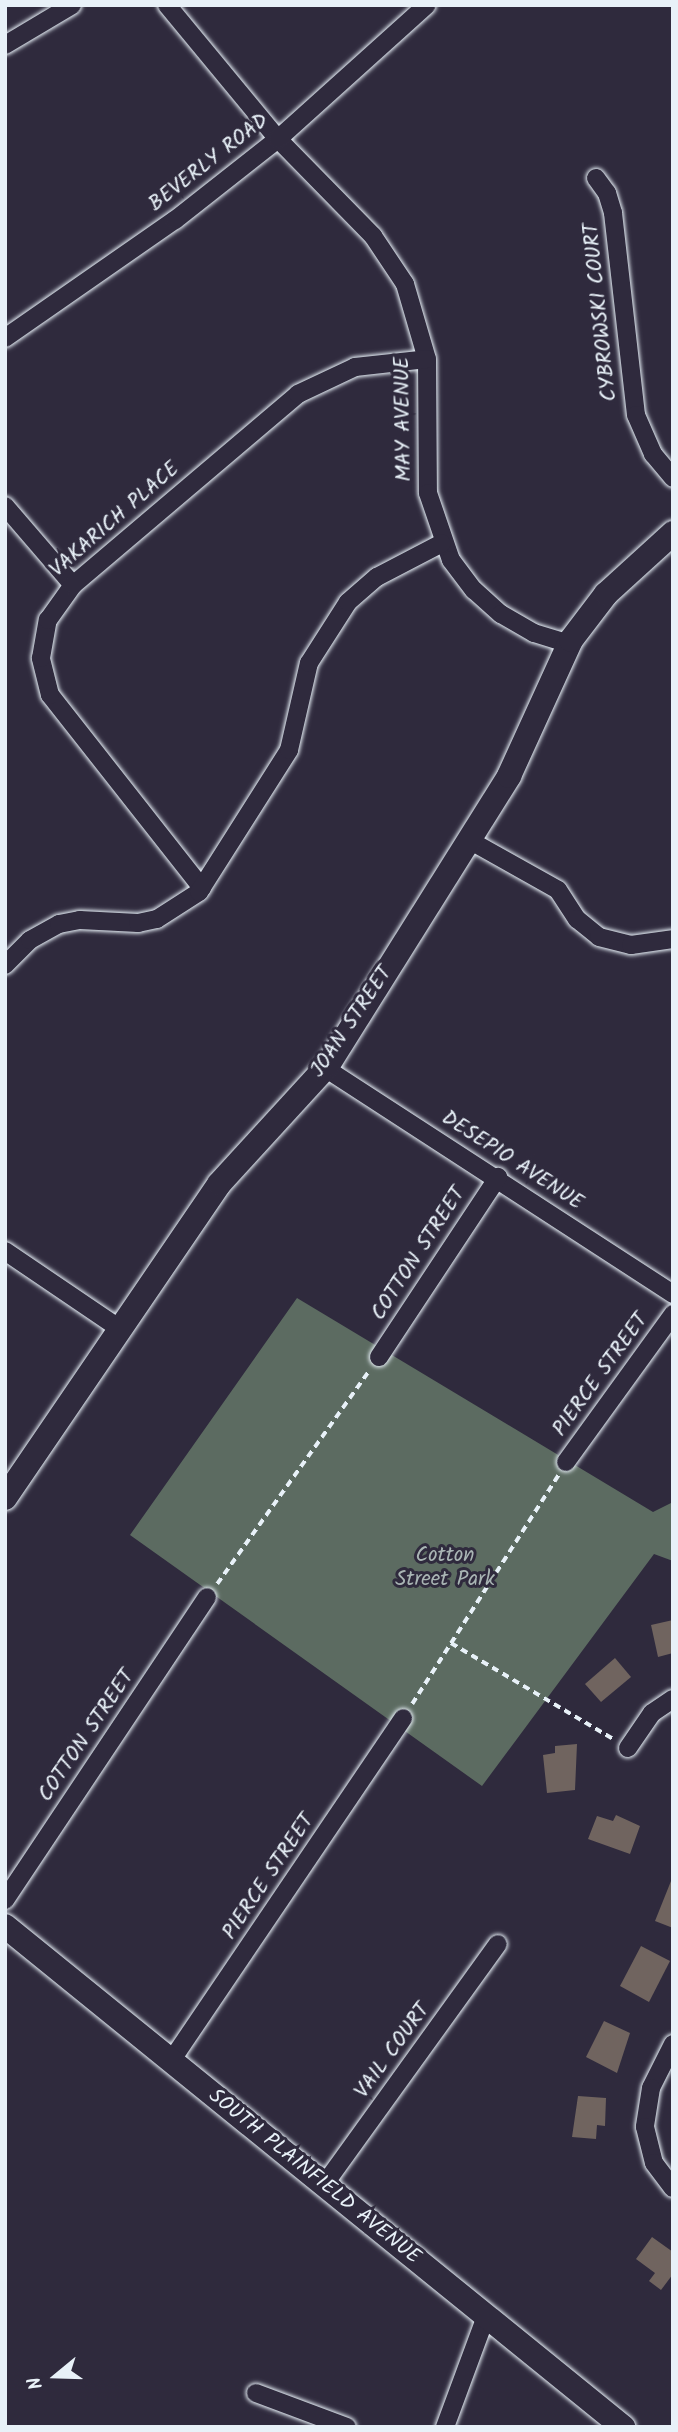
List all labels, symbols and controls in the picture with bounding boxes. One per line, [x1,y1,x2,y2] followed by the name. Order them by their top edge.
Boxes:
[144,108,274,218] street label: BEVERLY ROAD
[579,221,623,403] street label: CYBROWSKI COURT
[390,356,418,482] street label: MAY AVENUE
[45,457,185,583] street label: VAKARICH PLACE
[306,962,398,1082] street label: JOAN STREET
[436,1106,588,1216] street label: DESEPIO AVENUE
[367,1183,471,1325] street label: COTTON STREET
[548,1308,654,1442] street label: PIERCE STREET
[395,1543,495,1593] park label: Cotton Street Park
[34,1665,140,1807] street label: COTTON STREET
[218,1809,320,1945] street label: PIERCE STREET
[350,1998,436,2104] street label: VAIL COURT
[203,2084,425,2270] street label: SOUTH PLAINFIELD AVENUE
[21,2341,91,2411] north arrow
[20,2372,52,2393] text: N

